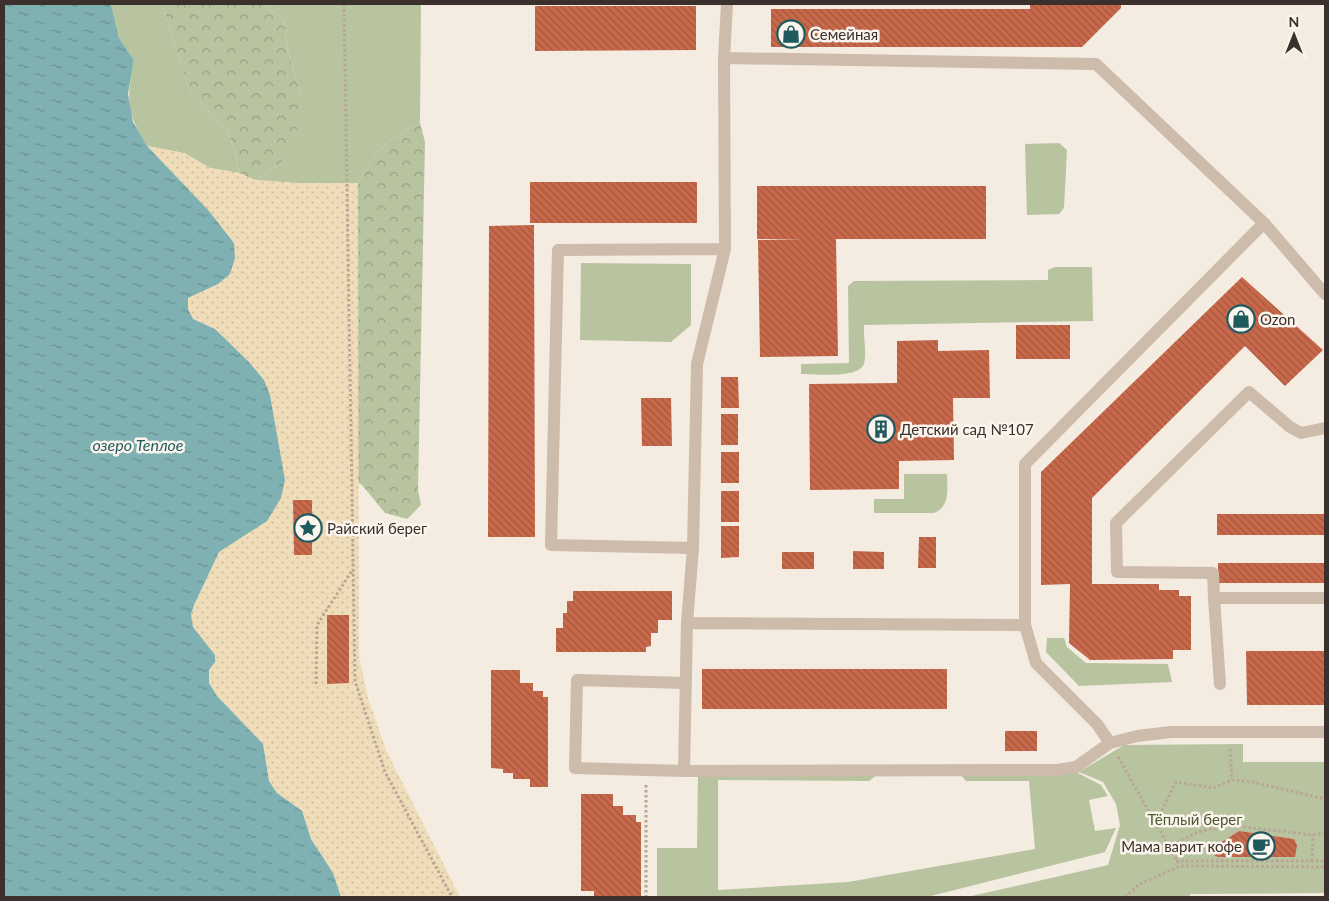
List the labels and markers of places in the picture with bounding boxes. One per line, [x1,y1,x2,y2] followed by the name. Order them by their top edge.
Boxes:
[776,19,806,49] shop icon: Семейная
[810,25,878,43] place label: Семейная
[1226,304,1256,334] shop icon: Ozon
[1260,310,1295,328] place label: Ozon
[866,414,896,444] building icon: Детский сад №107
[900,420,1034,438] place label: Детский сад №107
[293,513,323,543] place icon: Райский берег
[327,519,427,537] place label: Райский берег
[1246,831,1276,861] cafe icon: Мама варит кофе
[1121,837,1242,855] place label: Мама варит кофе

